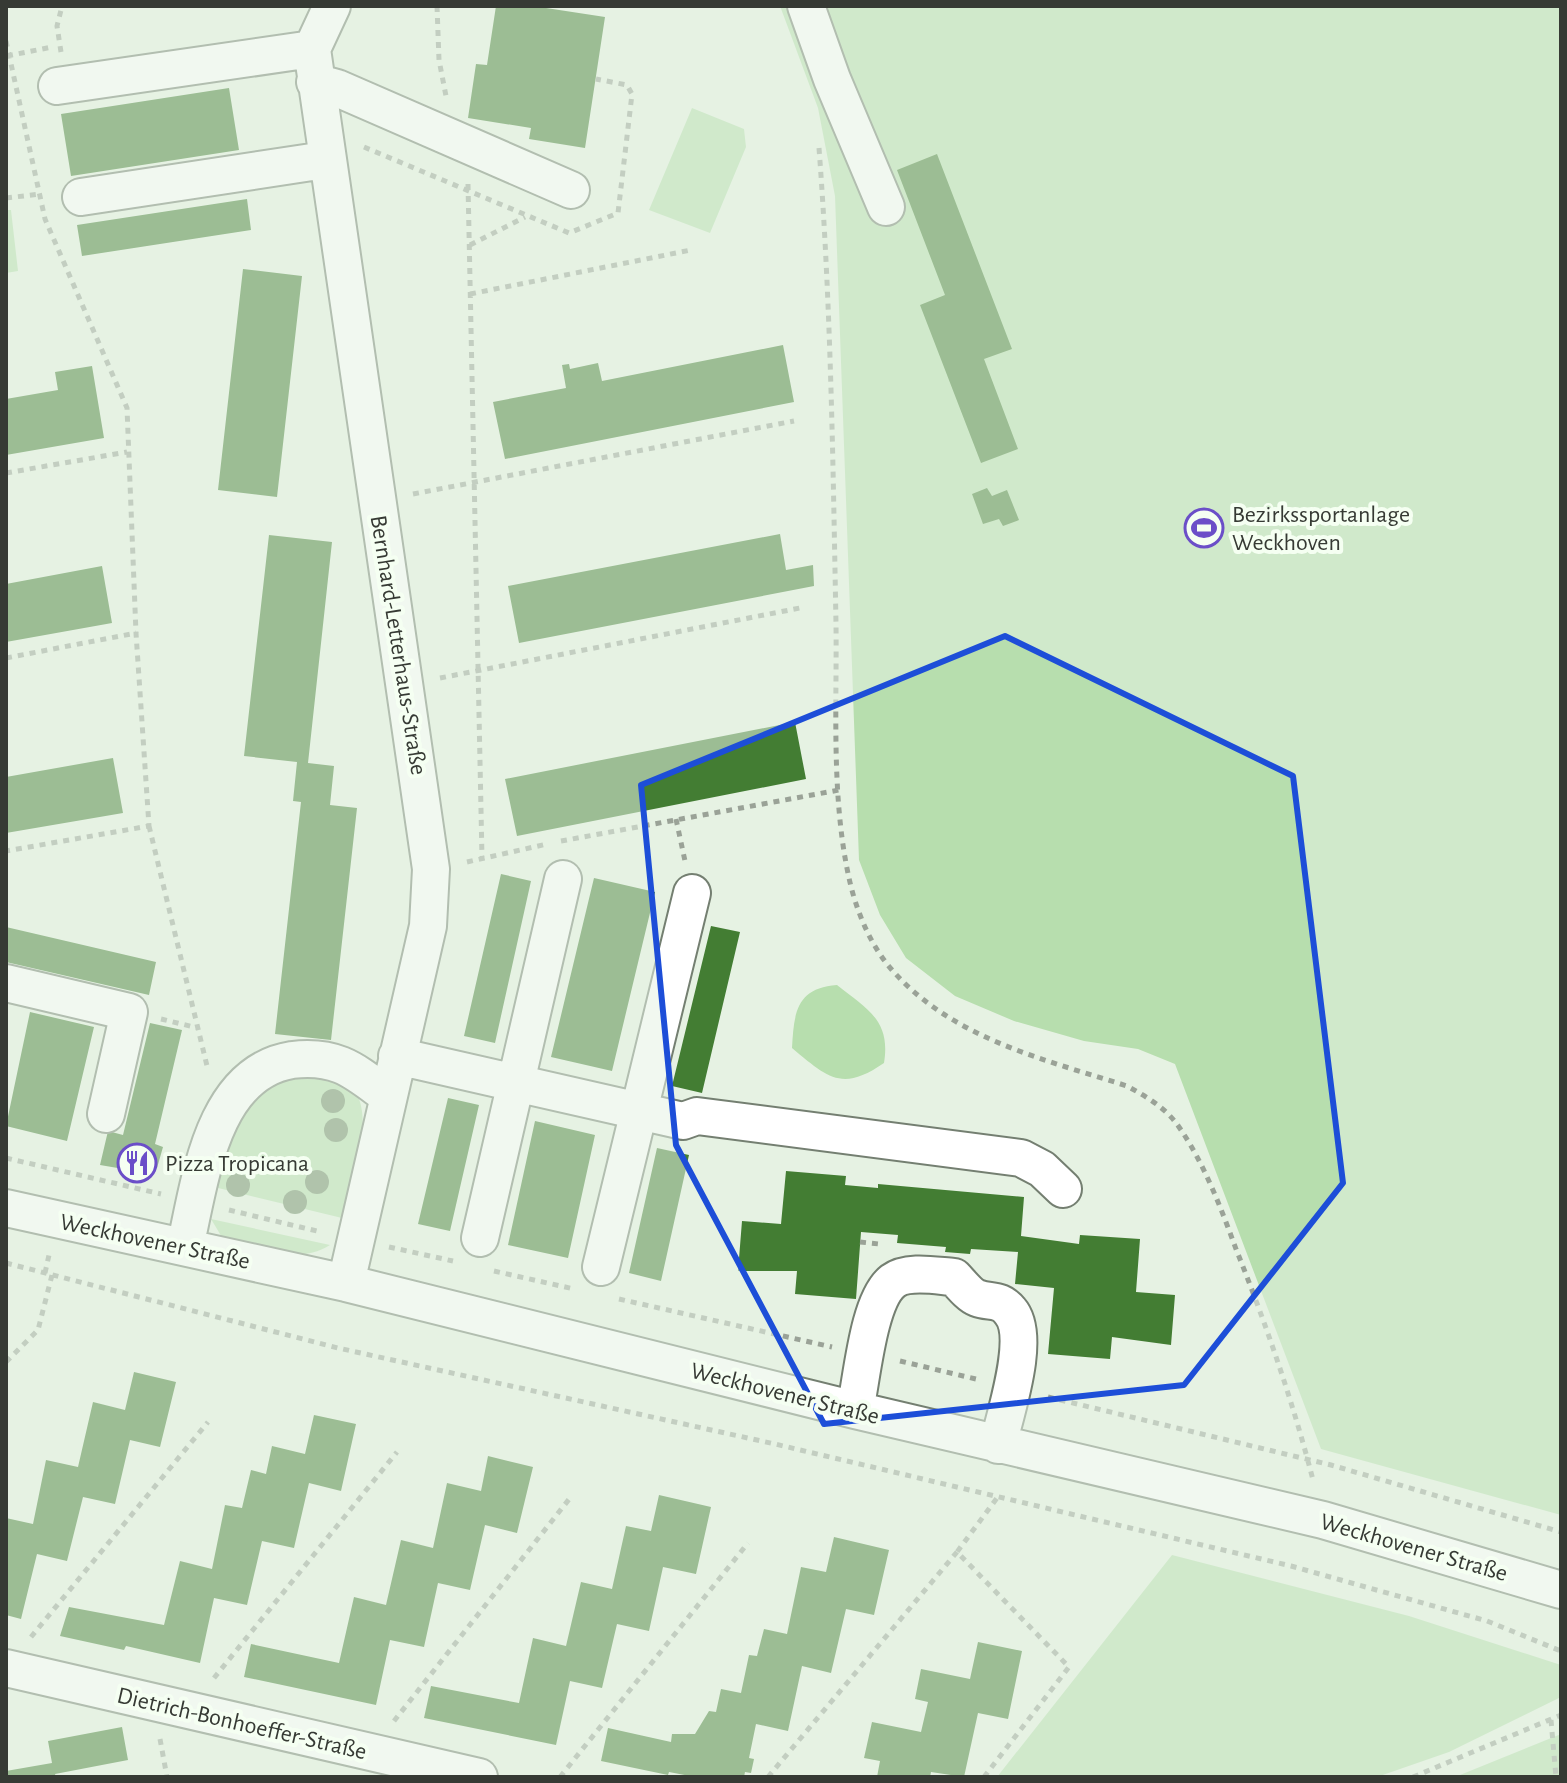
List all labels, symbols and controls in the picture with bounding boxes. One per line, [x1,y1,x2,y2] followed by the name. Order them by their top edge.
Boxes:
[1232,503,1410,555] place label: Bezirkssportanlage Weckhoven
[1183,507,1225,549] sports icon: Bezirkssportanlage Weckhoven
[366,514,430,777] street label: Bernhard-Letterhaus-Straße
[116,1142,158,1184] restaurant icon: Pizza Tropicana
[165,1152,309,1176] place label: Pizza Tropicana
[58,1210,252,1274] street label: Weckhovener Straße
[688,1359,882,1429] street label: Weckhovener Straße
[1317,1510,1510,1586] street label: Weckhovener Straße
[115,1684,369,1764] street label: Dietrich-Bonhoeffer-Straße

